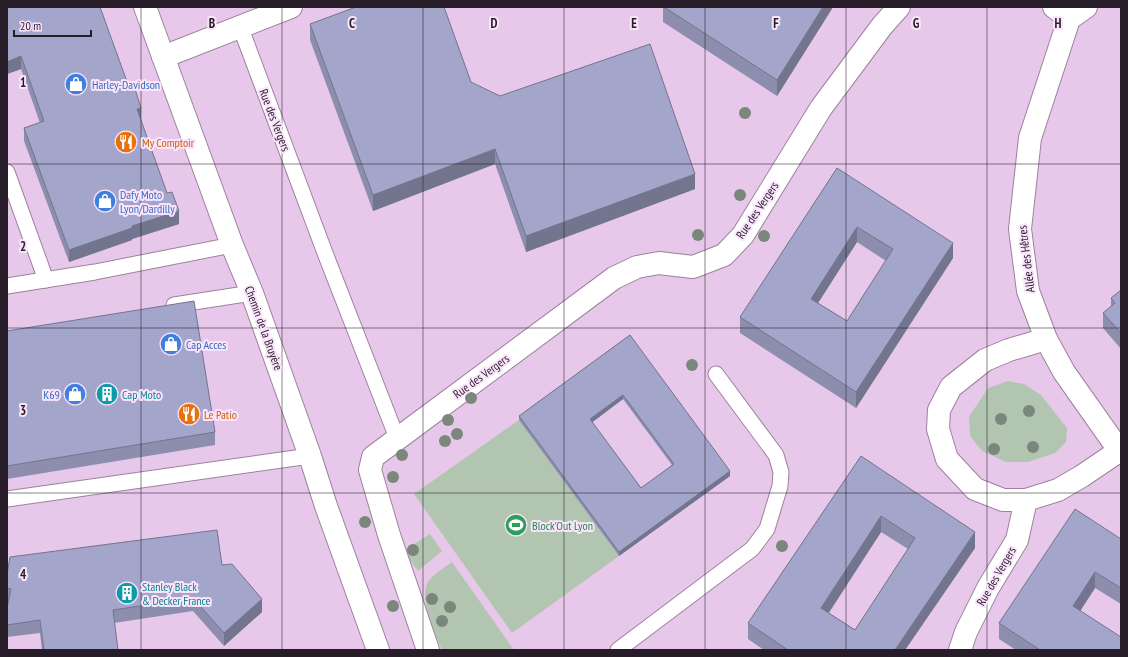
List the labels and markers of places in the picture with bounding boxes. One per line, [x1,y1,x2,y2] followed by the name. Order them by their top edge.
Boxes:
[63,71,89,97] shop icon: Harley-Davidson
[92,77,160,92] place label: Harley-Davidson
[113,129,139,155] restaurant icon: My Comptoir
[142,135,195,150] place label: My Comptoir
[120,187,175,216] place label: Dafy Moto Lyon/Dardilly
[92,188,118,214] shop icon: Dafy Moto Lyon/Dardilly
[158,331,184,357] shop icon: Cap Acces
[186,337,226,352] place label: Cap Acces
[62,381,88,407] shop icon: K69
[94,381,120,407] building icon: Cap Moto
[43,387,60,402] place label: K69
[122,387,161,402] place label: Cap Moto
[176,401,202,427] restaurant icon: Le Patio
[204,407,237,422] place label: Le Patio
[503,512,529,538] sports icon: Block'Out Lyon
[532,518,593,533] place label: Block'Out Lyon
[142,579,211,608] place label: Stanley Black & Decker France
[114,580,140,606] building icon: Stanley Black & Decker France

